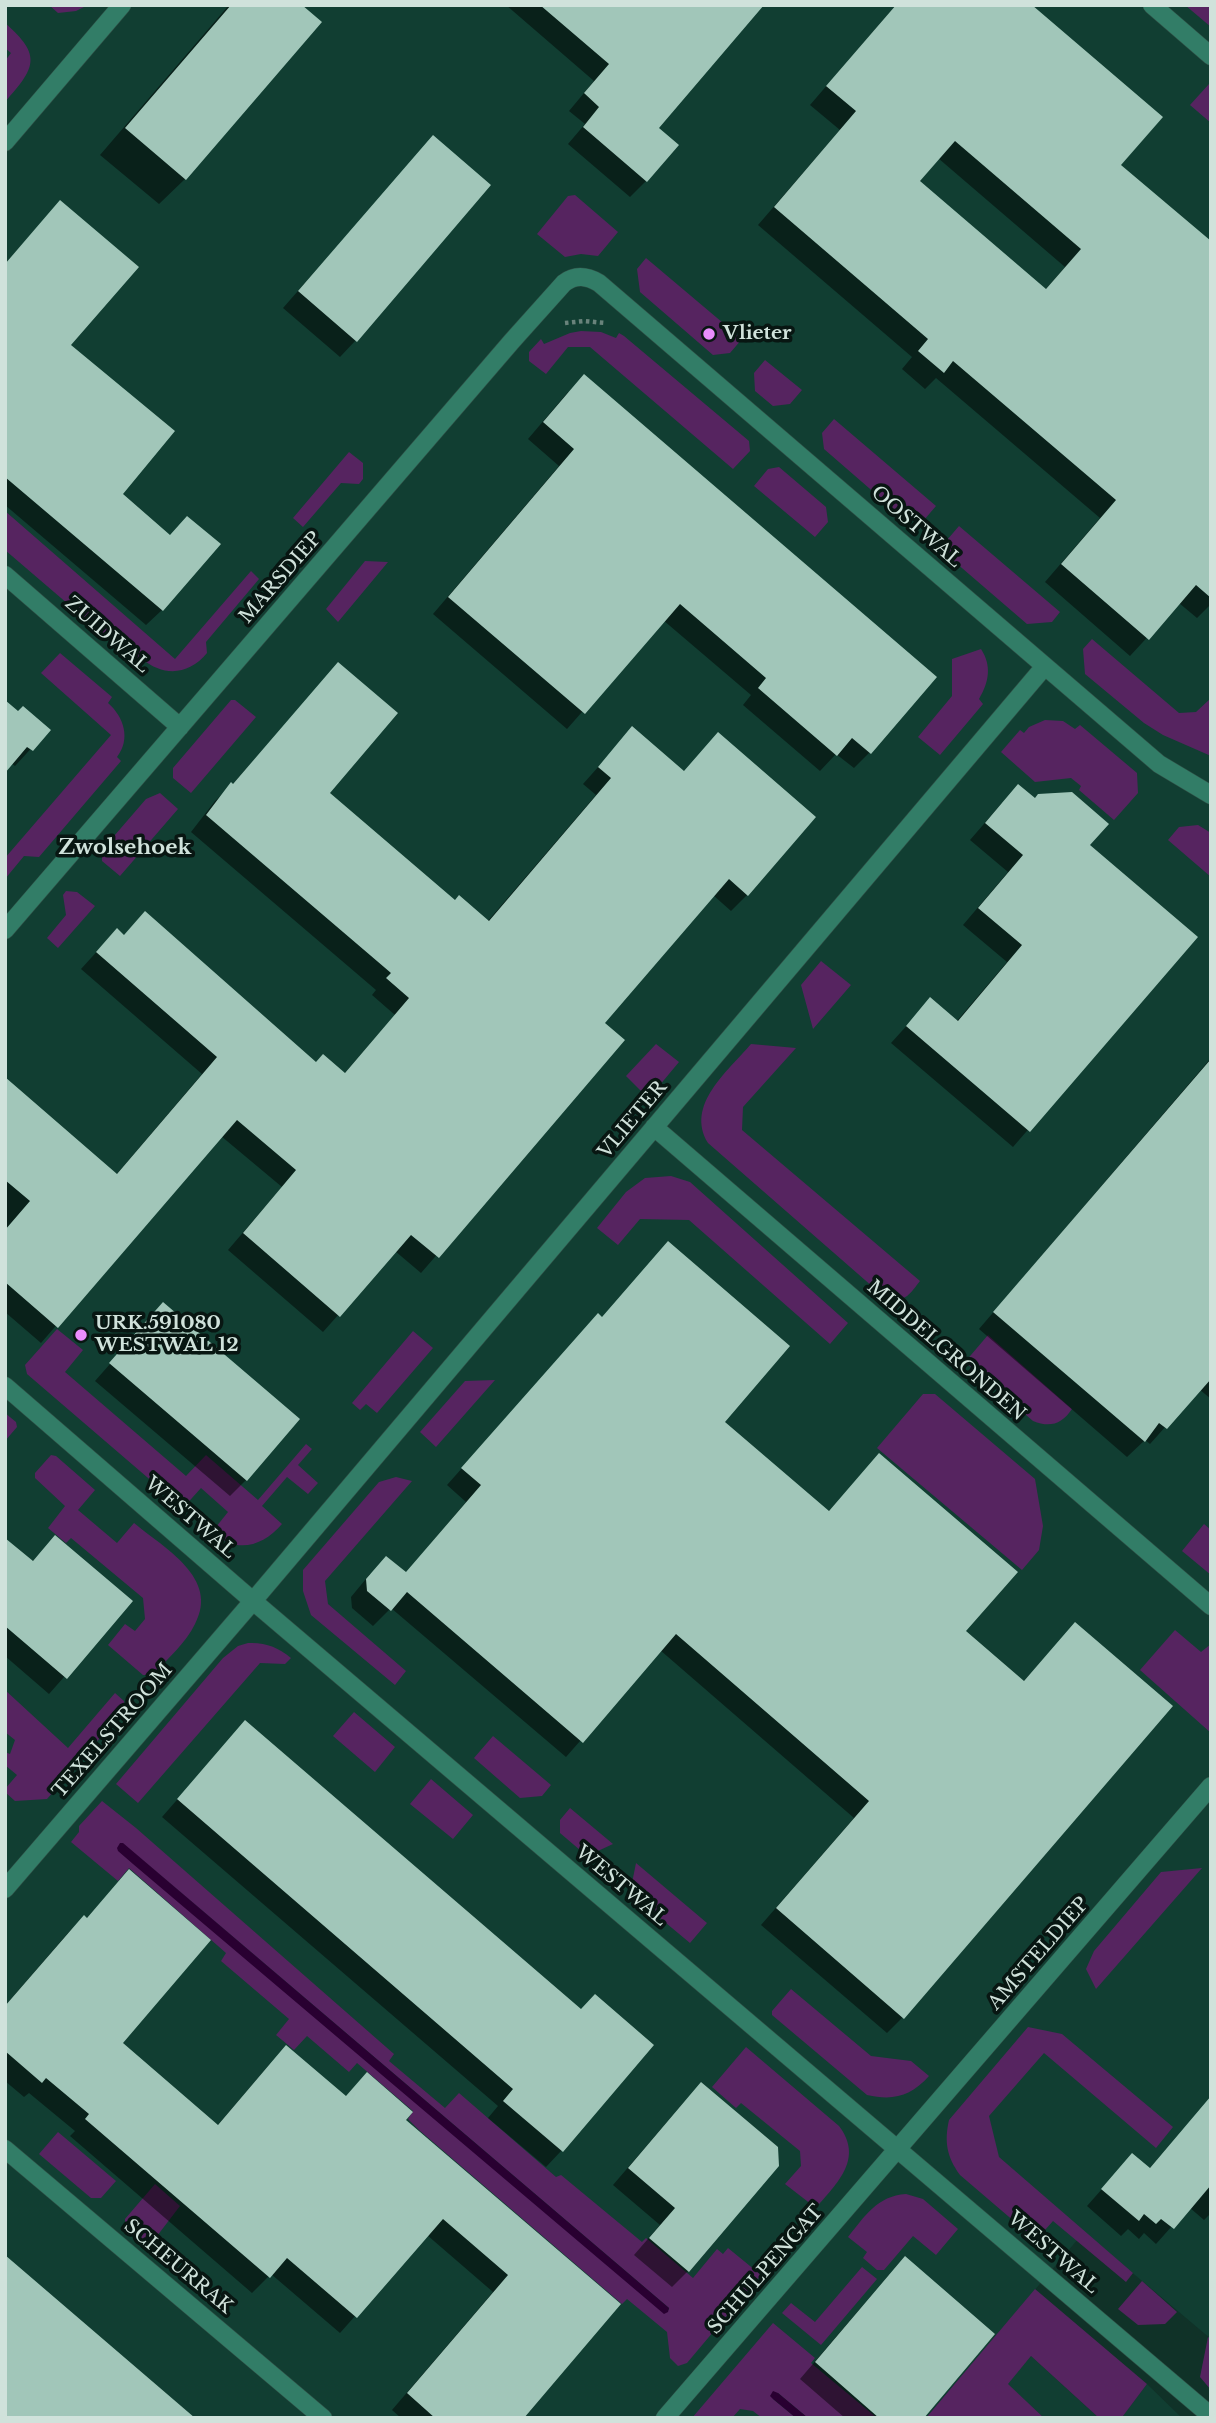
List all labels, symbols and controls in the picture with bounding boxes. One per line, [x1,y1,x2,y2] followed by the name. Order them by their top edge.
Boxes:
[723,323,791,345] place label: Vlieter
[701,326,717,342] marker: Vlieter
[866,481,966,573] street label: OOSTWAL
[235,528,327,628] street label: MARSDIEP
[60,592,154,678] street label: ZUIDWAL
[59,835,191,861] district label: Zwolsehoek
[594,1077,672,1163] street label: VLIETER
[862,1276,1030,1426] street label: MIDDELGRONDEN
[95,1313,239,1357] place label: URK.591080 WESTWAL 12
[73,1327,89,1343] marker: URK.591080 WESTWAL 12
[140,1472,240,1564] street label: WESTWAL
[48,1659,178,1803] street label: TEXELSTROOM
[570,1841,672,1931] street label: WESTWAL
[984,1893,1094,2015] street label: AMSTELDIEP
[704,2201,828,2339] street label: SCHULPENGAT
[1003,2207,1103,2299] street label: WESTWAL
[119,2215,237,2319] street label: SCHEURRAK

